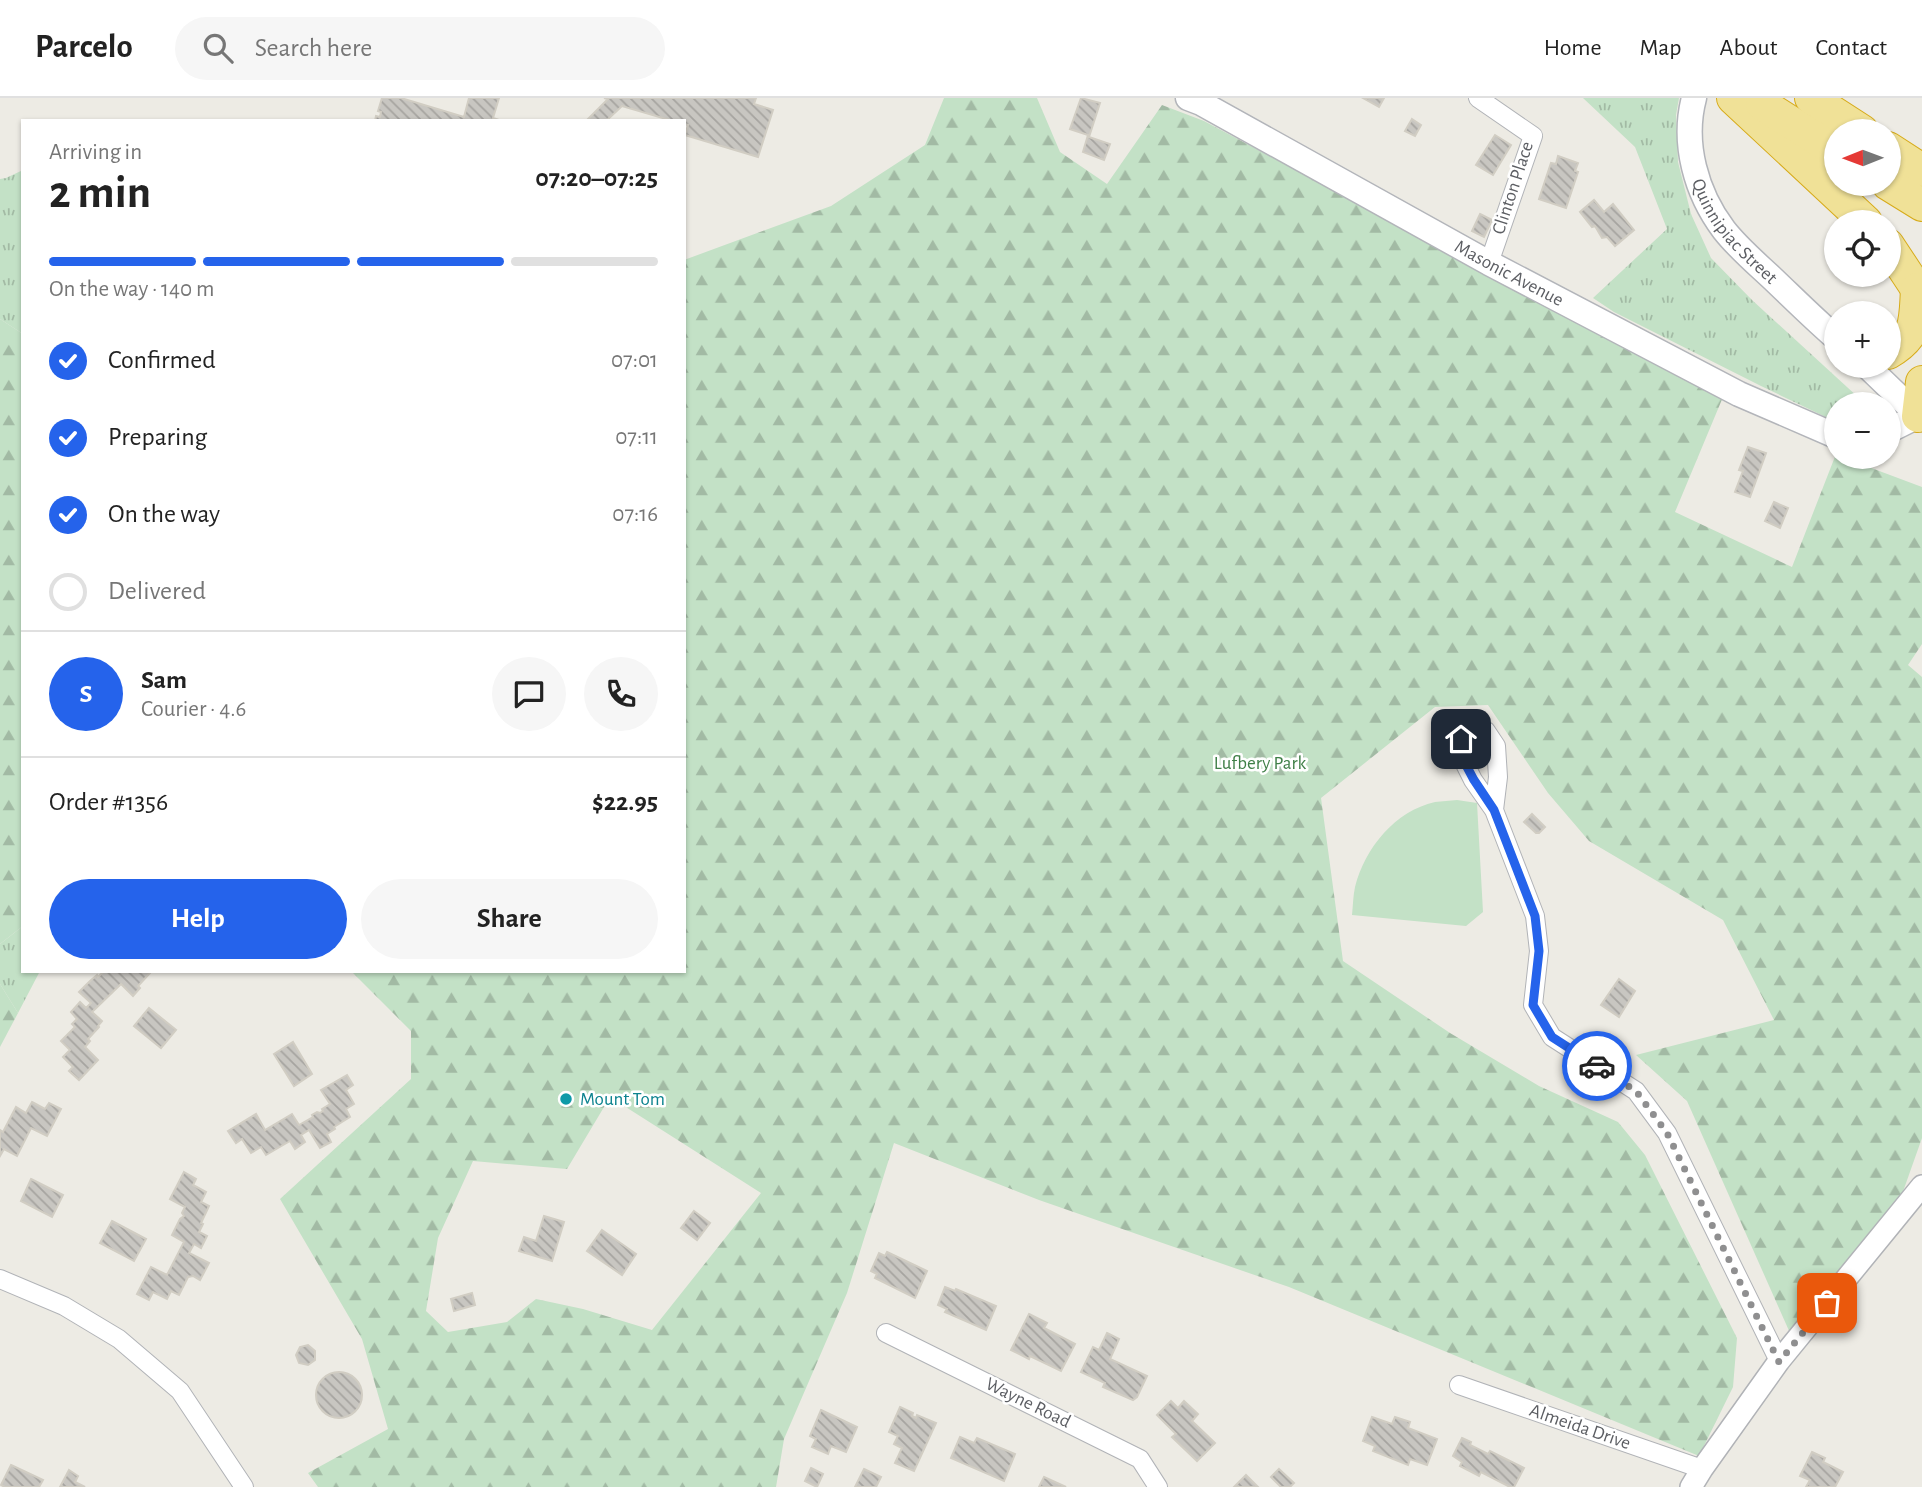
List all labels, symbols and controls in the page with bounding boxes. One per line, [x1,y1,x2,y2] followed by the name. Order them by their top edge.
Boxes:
[175,17,665,80] search box
[199,29,237,67] icon: search
[35,31,133,64] text: Parcelo
[255,35,372,61] text: Search here
[1544,36,1602,60] text: Home
[1640,36,1682,60] text: Map
[1720,36,1777,60] text: About
[1815,36,1887,60] text: Contact
[1824,119,1900,196] north arrow
[1824,119,1901,469] map controls
[1489,139,1537,237] street label: Clinton Place
[49,141,142,164] text: Arriving in
[535,165,658,191] text: 07:20–07:25
[49,170,151,216] text: 2 min
[1689,176,1781,287] street label: Quinnipiac Street
[1824,210,1901,287] button: locate
[1452,237,1567,310] street label: Masonic Avenue
[49,278,214,301] text: On the way · 140 m
[1824,301,1901,378] button: +
[49,342,87,380] icon: check
[108,347,216,373] text: Confirmed
[611,349,658,372] text: 07:01
[1824,392,1901,469] button: −
[49,419,87,457] icon: check
[108,424,207,450] text: Preparing
[615,426,658,449] text: 07:11
[49,496,87,534] icon: check
[108,501,220,527] text: On the way
[612,503,658,526] text: 07:16
[108,578,206,604] text: Delivered
[492,657,566,731] button: chat
[584,657,658,731] button: phone
[141,667,187,693] text: Sam
[80,681,92,707] text: S
[141,698,246,721] text: Courier · 4.6
[1431,709,1491,769] pin
[1442,720,1480,758] icon: home
[1214,754,1307,773] park label: Lufbery Park
[49,789,168,815] text: Order #1356
[592,789,658,815] text: $22.95
[49,879,347,959] button: Help
[361,879,658,959] button: Share
[1562,1031,1632,1101] courier
[1578,1047,1616,1085] icon: car
[580,1090,665,1109] place label: Mount Tom
[558,1091,574,1107] marker: Mount Tom
[1797,1273,1857,1333] pin
[1808,1284,1846,1322] icon: bag
[982,1374,1074,1432] street label: Wayne Road
[1527,1401,1633,1453] street label: Almeida Drive

